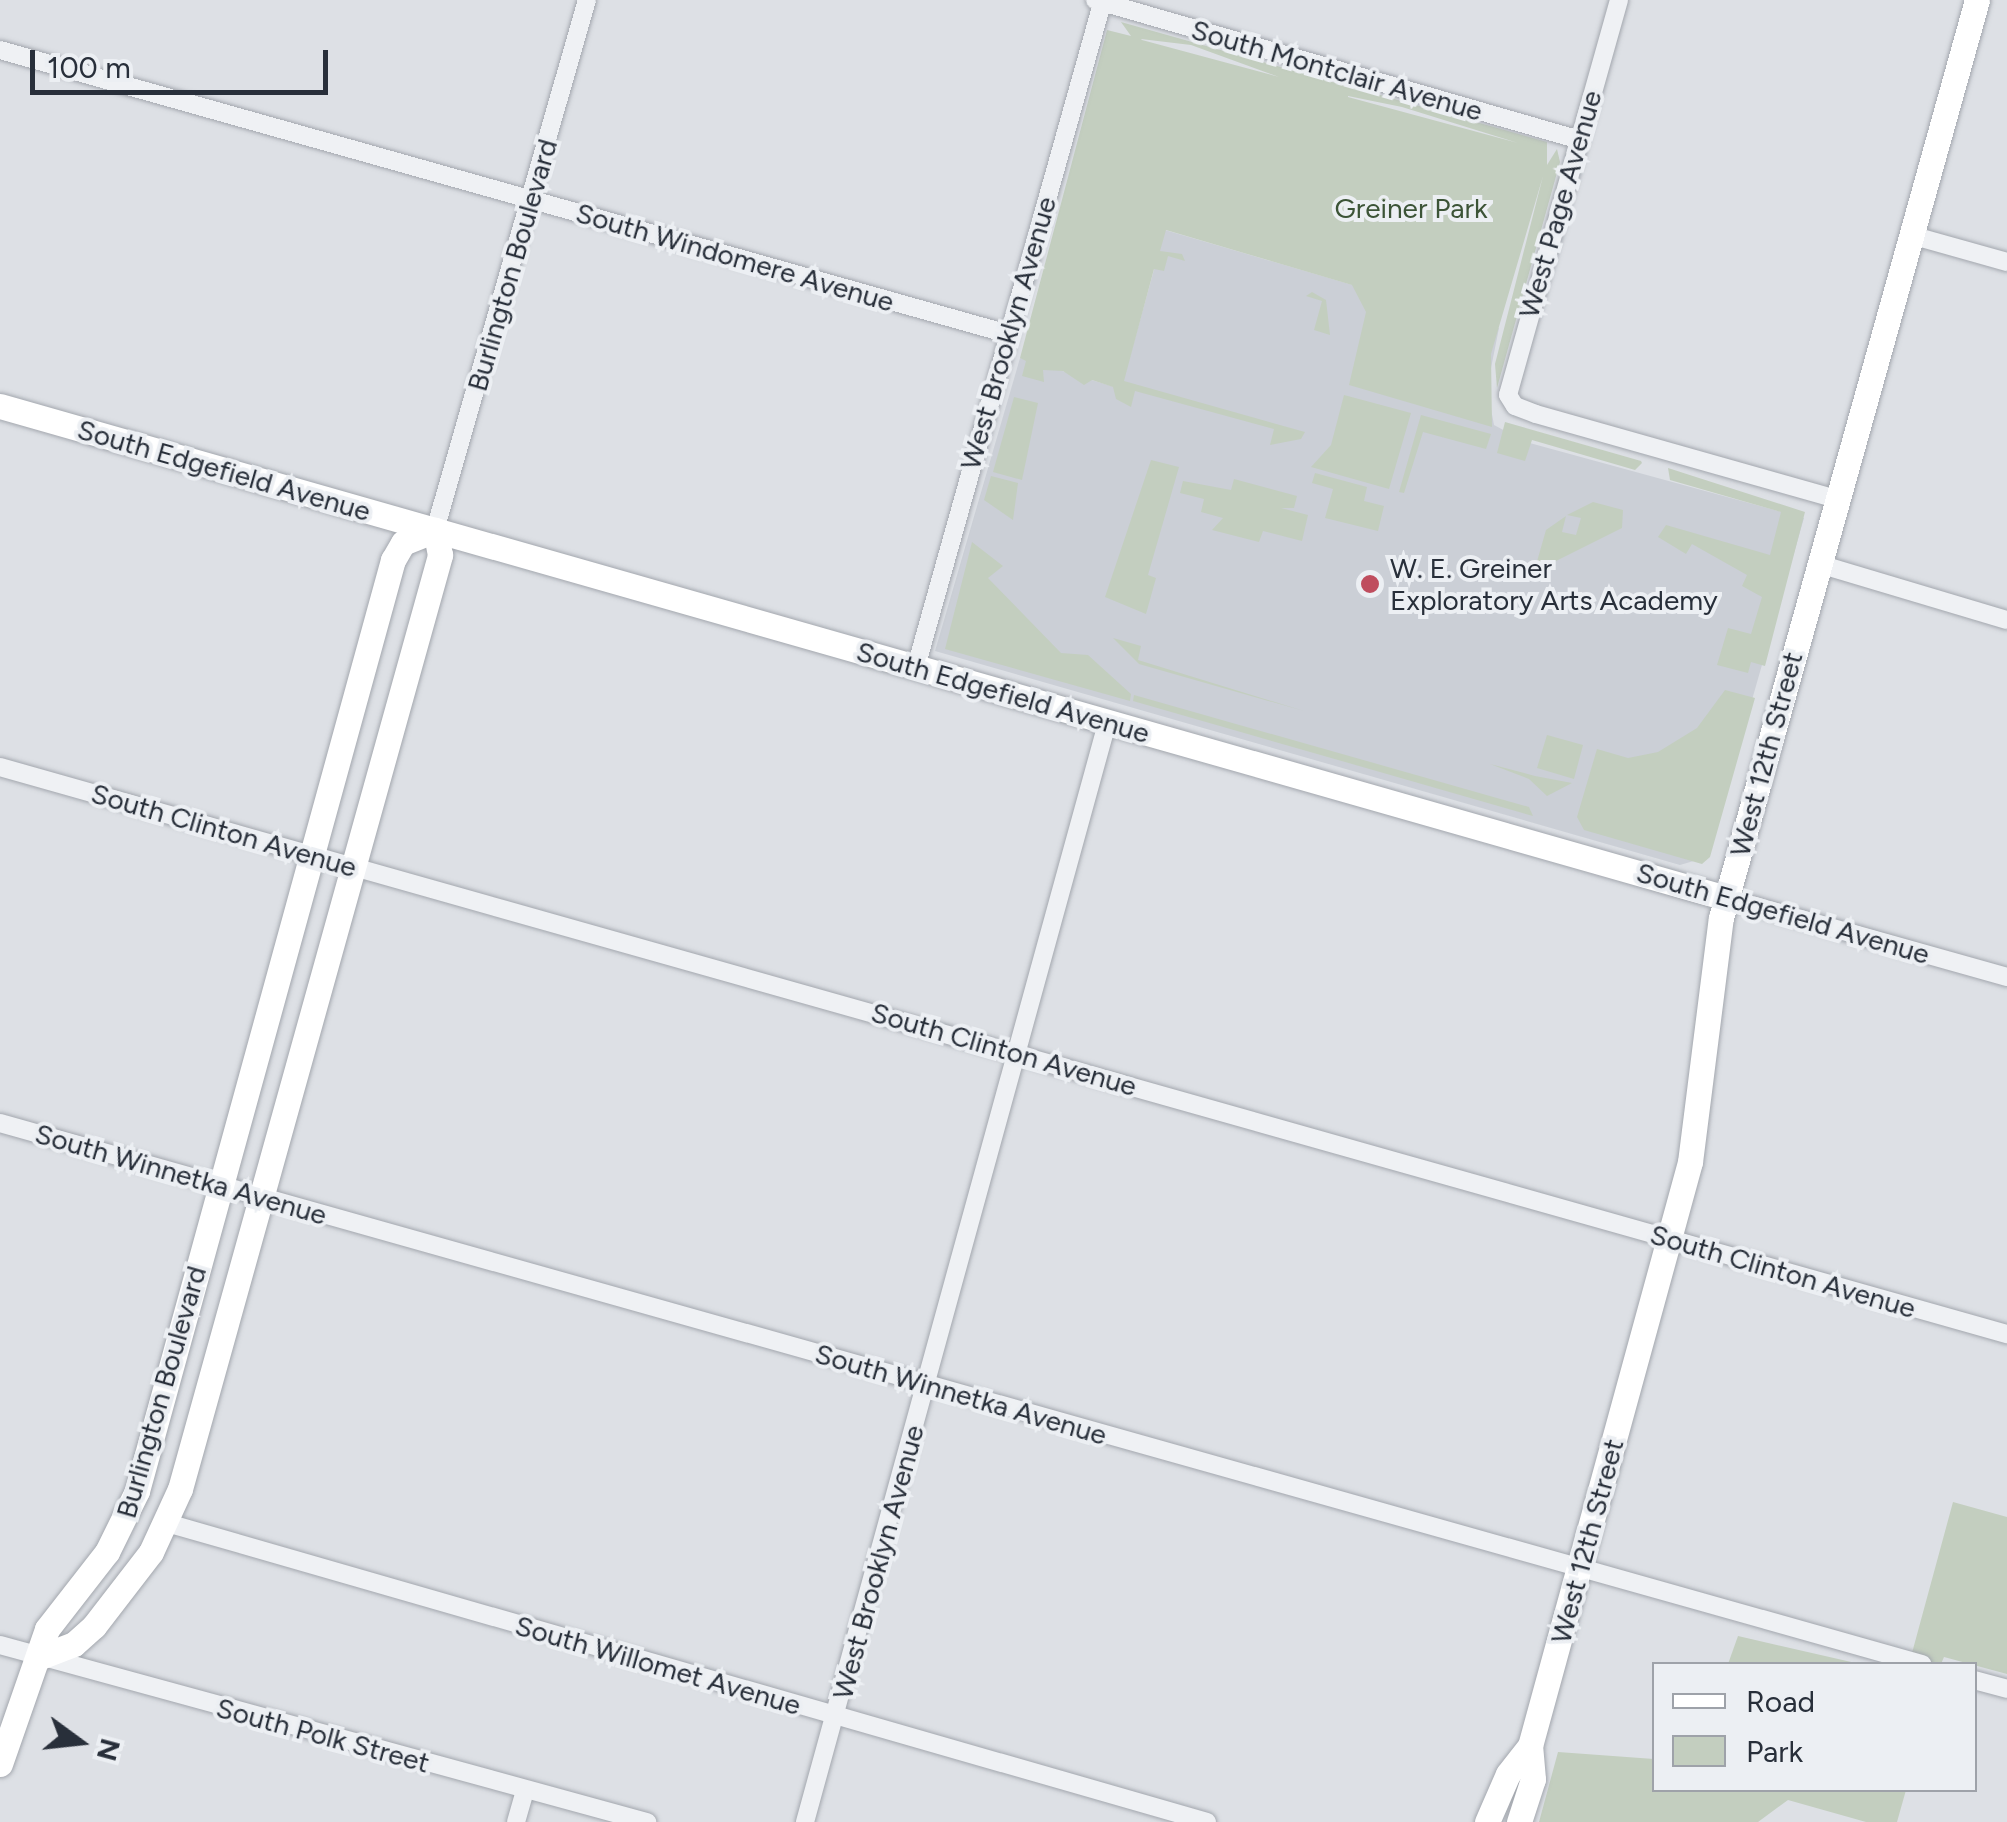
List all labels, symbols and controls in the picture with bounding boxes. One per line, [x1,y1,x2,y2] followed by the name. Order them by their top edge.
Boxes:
[1188,12,1486,128] street label: South Montclair Avenue
[35,30,332,92] scale bar
[47,49,131,86] text: 100 m
[1511,86,1609,322] street label: West Page Avenue
[460,135,564,395] street label: Burlington Boulevard
[1334,191,1488,225] park label: Greiner Park
[953,193,1063,473] street label: West Brooklyn Avenue
[572,195,898,319] street label: South Windomere Avenue
[74,412,374,528] street label: South Edgefield Avenue
[1390,551,1718,617] place label: W. E. Greiner Exploratory Arts Academy
[1359,573,1381,595] marker: W. E. Greiner Exploratory Arts Academy
[853,634,1153,750] street label: South Edgefield Avenue
[1723,648,1809,860] street label: West 12th Street
[87,776,361,884] street label: South Clinton Avenue
[1633,855,1933,971] street label: South Edgefield Avenue
[867,995,1141,1103] street label: South Clinton Avenue
[31,1116,331,1232] street label: South Winnetka Avenue
[1646,1217,1920,1325] street label: South Clinton Avenue
[109,1262,213,1522] street label: Burlington Boulevard
[811,1336,1111,1452] street label: South Winnetka Avenue
[825,1421,931,1703] street label: West Brooklyn Avenue
[1544,1435,1630,1647] street label: West 12th Street
[511,1608,805,1722] street label: South Willomet Avenue
[1652,1662,1977,1792] legend
[1746,1683,1815,1720] text: Road
[213,1690,433,1780] street label: South Polk Street
[30,1692,130,1792] north arrow
[1746,1733,1803,1770] text: Park
[90,1735,128,1765] text: N

